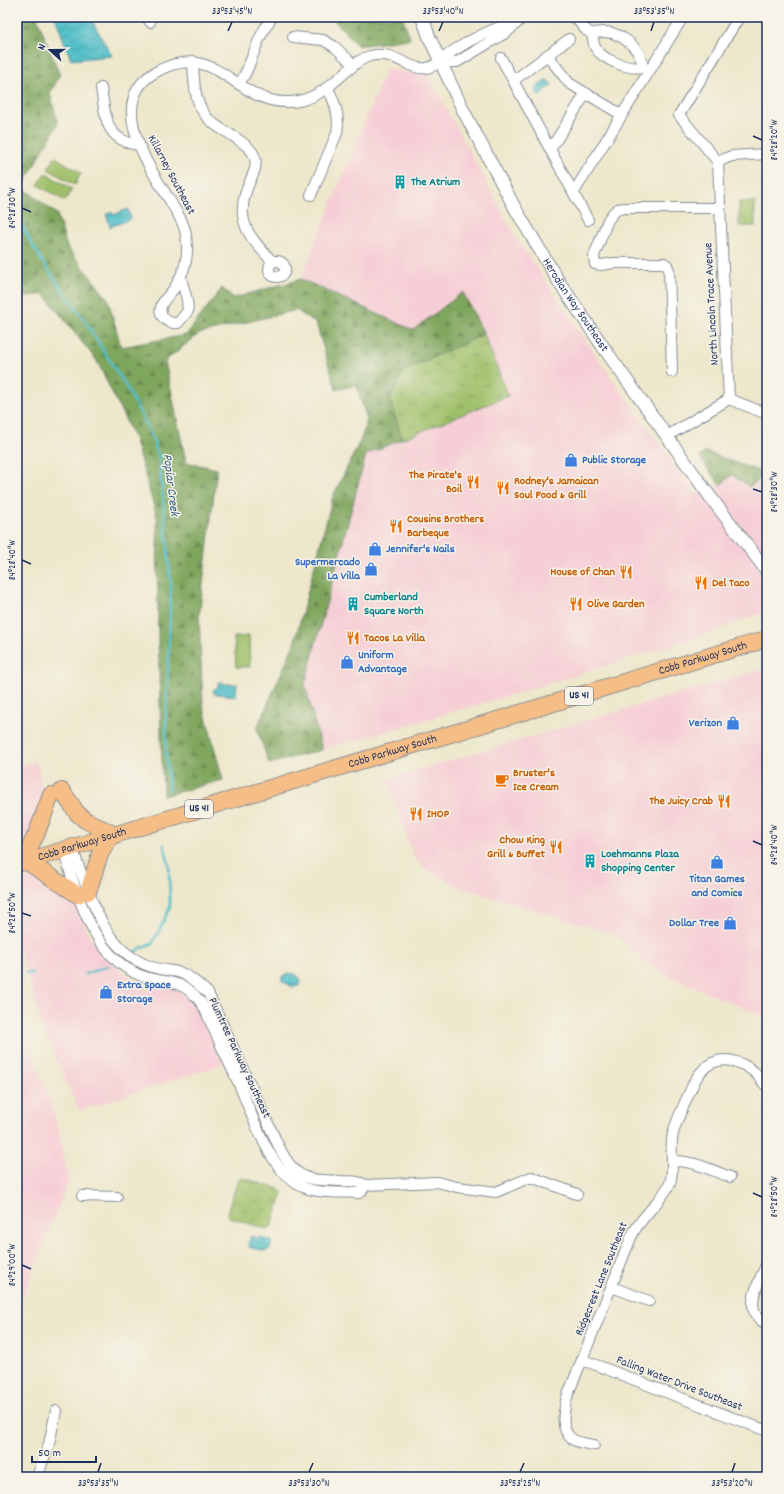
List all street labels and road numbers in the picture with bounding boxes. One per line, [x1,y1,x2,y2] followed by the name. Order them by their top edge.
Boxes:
[143,132,199,218] street label: Killarney Southeast
[700,242,724,366] street label: North Lincoln Trace Avenue
[538,255,613,356] street label: Herodian Way Southeast
[656,637,749,680] street label: Cobb Parkway South
[565,687,593,705] road number: US 41
[346,730,439,773] street label: Cobb Parkway South
[185,800,213,818] road number: US 41
[36,823,128,866] street label: Cobb Parkway South
[204,995,275,1122] street label: Plumtree Parkway Southeast
[571,1219,633,1338] street label: Ridgecrest Lane Southeast
[613,1352,745,1416] street label: Falling Water Drive Southeast

